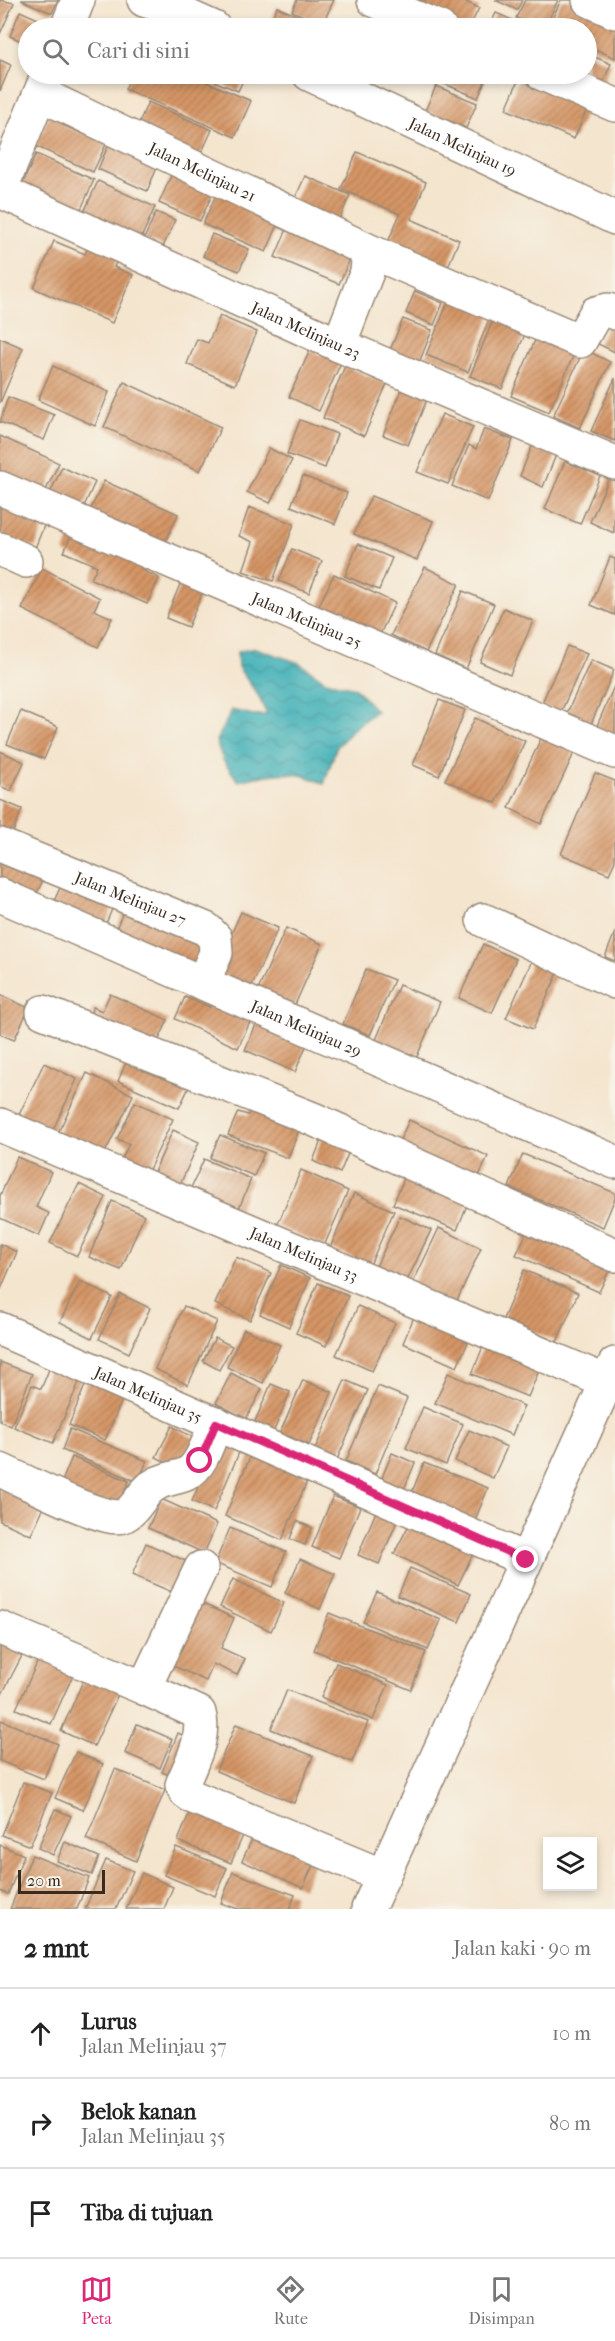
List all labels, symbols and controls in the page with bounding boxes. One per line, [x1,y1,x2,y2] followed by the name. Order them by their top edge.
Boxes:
[18,18,597,84] search box
[39,35,72,68] icon: search
[87,38,190,64] text: Cari di sini
[404,112,520,180] street label: Jalan Melinjau 19
[144,137,259,205] street label: Jalan Melinjau 21
[247,296,363,362] street label: Jalan Melinjau 23
[247,587,365,652] street label: Jalan Melinjau 25
[70,866,189,929] street label: Jalan Melinjau 27
[246,995,365,1060] street label: Jalan Melinjau 29
[245,1222,361,1285] street label: Jalan Melinjau 33
[90,1361,205,1426] street label: Jalan Melinjau 35
[186,1447,212,1473] route start
[512,1546,538,1572] route end
[543,1837,597,1891] map controls
[543,1837,597,1891] button: layers
[18,1867,105,1894] scale bar
[27,1871,61,1890] text: 20 m
[24,1933,89,1964] text: 2 mnt
[453,1937,591,1960] text: Jalan kaki · 90 m
[81,2009,137,2035] text: Lurus
[24,2017,57,2050] icon: ahead
[552,2022,591,2045] text: 10 m
[81,2035,227,2058] text: Jalan Melinjau 37
[81,2099,196,2125] text: Belok kanan
[24,2107,57,2140] icon: right
[549,2112,591,2135] text: 80 m
[81,2125,226,2148] text: Jalan Melinjau 35
[24,2197,57,2230] icon: arrive
[81,2200,213,2226] text: Tiba di tujuan
[80,2273,113,2328] tab: Peta
[274,2273,308,2328] tab: Rute
[468,2273,535,2328] tab: Disimpan

